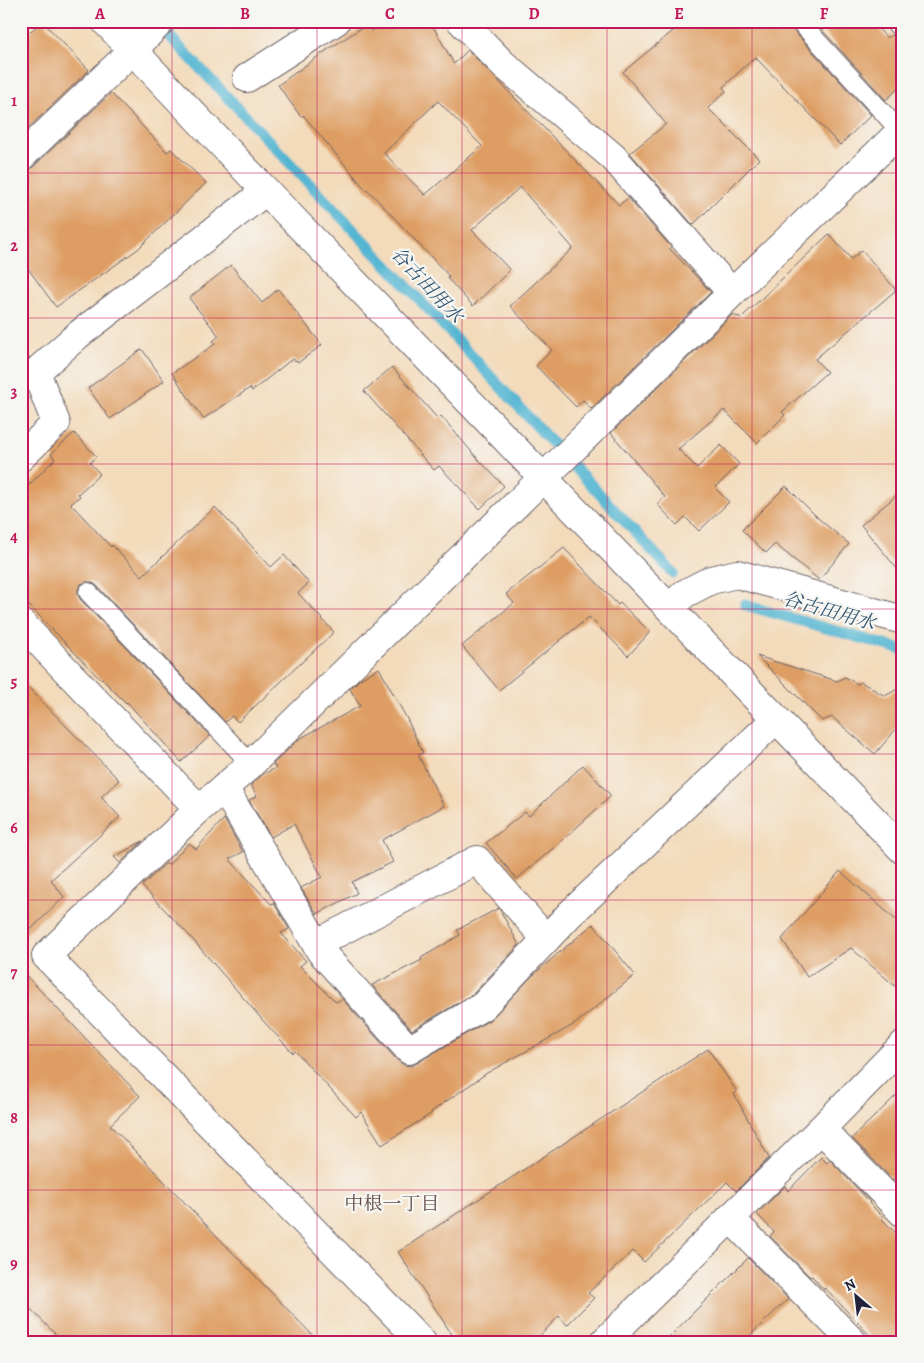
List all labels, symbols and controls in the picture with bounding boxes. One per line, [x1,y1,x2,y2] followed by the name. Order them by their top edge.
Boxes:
[94,3,106,25] text: A
[240,3,250,25] text: B
[385,3,395,25] text: C
[528,3,540,25] text: D
[674,3,684,25] text: E
[820,3,829,25] text: F
[11,90,17,112] text: 1
[10,235,18,257] text: 2
[385,241,470,330] water label: 谷古田用水
[11,381,18,403] text: 3
[10,526,18,548] text: 4
[780,585,880,637] water label: 谷古田用水
[11,671,18,693] text: 5
[10,817,18,839] text: 6
[11,962,18,984] text: 7
[10,1107,18,1129] text: 8
[344,1191,440,1217] district label: 中根一丁目
[10,1253,18,1275] text: 9
[832,1270,882,1320] north arrow
[841,1274,859,1296] text: N

